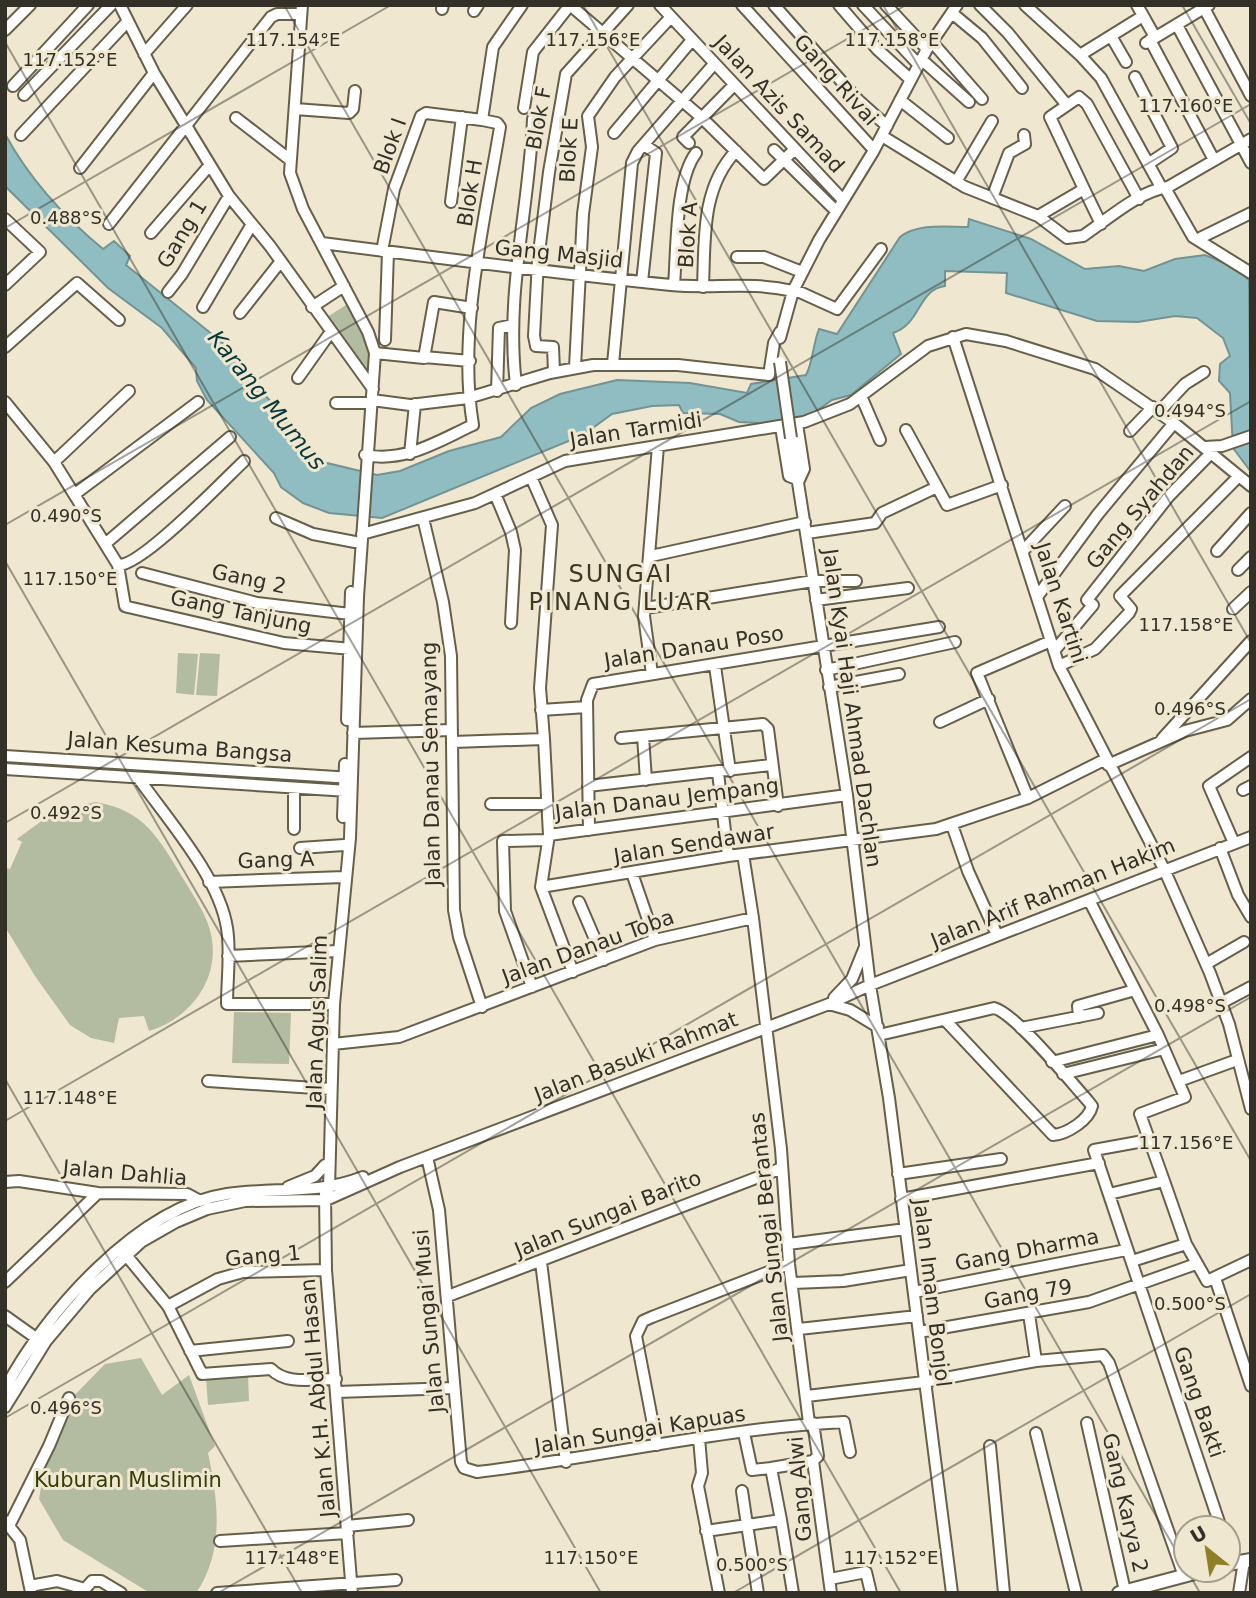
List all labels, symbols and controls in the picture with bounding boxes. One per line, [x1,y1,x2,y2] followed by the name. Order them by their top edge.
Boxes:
[246,29,340,50] text: 117.154°E
[546,29,640,50] text: 117.156°E
[708,29,849,178] street label: Jalan Azis Samad
[845,29,939,50] text: 117.158°E
[789,30,883,130] street label: Gang Rivai
[23,49,117,70] text: 117.152°E
[522,84,556,152] street label: Blok F
[1139,95,1233,116] text: 117.160°E
[369,115,411,177] street label: Blok I
[555,117,583,183] street label: Blok E
[453,158,487,228] street label: Blok H
[152,195,212,273] street label: Gang 1
[674,200,702,269] street label: Blok A
[30,207,102,228] text: 0.488°S
[493,235,625,273] street label: Gang Masjid
[203,325,331,475] water label: Karang Mumus
[1154,400,1226,421] text: 0.494°S
[566,408,704,453] street label: Jalan Tarmidi
[1081,440,1199,574] street label: Gang Syahdan
[30,505,102,526] text: 0.490°S
[1030,538,1092,667] street label: Jalan Kartini
[817,545,886,869] street label: Jalan Kyai Haji Ahmad Dachlan
[209,559,289,599] street label: Gang 2
[529,560,713,616] district label: SUNGAI PINANG LUAR
[23,568,117,589] text: 117.150°E
[168,585,314,639] street label: Gang Tanjung
[1139,614,1233,635] text: 117.158°E
[601,621,786,673] street label: Jalan Danau Poso
[417,642,445,888] street label: Jalan Danau Semayang
[1154,698,1226,719] text: 0.496°S
[65,727,293,767] street label: Jalan Kesuma Bangsa
[552,773,780,825] street label: Jalan Danau Jempang
[30,802,102,823] text: 0.492°S
[610,819,776,869] street label: Jalan Sendawar
[925,833,1179,954] street label: Jalan Arif Rahman Hakim
[237,847,315,873] street label: Gang A
[497,905,677,990] street label: Jalan Danau Toba
[302,934,332,1112] street label: Jalan Agus Salim
[1154,995,1226,1016] text: 0.498°S
[529,1007,741,1108] street label: Jalan Basuki Rahmat
[23,1087,117,1108] text: 117.148°E
[745,1111,793,1345] street label: Jalan Sungai Berantas
[1139,1132,1233,1153] text: 117.156°E
[60,1155,188,1190] street label: Jalan Dahlia
[509,1166,705,1263] street label: Jalan Sungai Barito
[908,1196,955,1388] street label: Jalan Imam Bonjol
[953,1224,1101,1276] street label: Gang Dharma
[409,1228,449,1416] street label: Jalan Sungai Musi
[224,1241,302,1271] street label: Gang 1
[982,1274,1074,1314] street label: Gang 79
[296,1278,341,1520] street label: Jalan K.H. Abdul Hasan
[1154,1293,1226,1314] text: 0.500°S
[1169,1343,1229,1461] street label: Gang Bakti
[30,1397,102,1418] text: 0.496°S
[531,1401,747,1459] street label: Jalan Sungai Kapuas
[1097,1431,1153,1575] street label: Gang Karya 2
[783,1435,817,1543] street label: Gang Alwi
[34,1468,222,1492] park label: Kuburan Muslimin
[1172,1514,1242,1584] north arrow
[1186,1521,1211,1548] text: U
[245,1547,339,1568] text: 117.148°E
[544,1547,638,1568] text: 117.150°E
[844,1547,938,1568] text: 117.152°E
[716,1554,788,1575] text: 0.500°S

